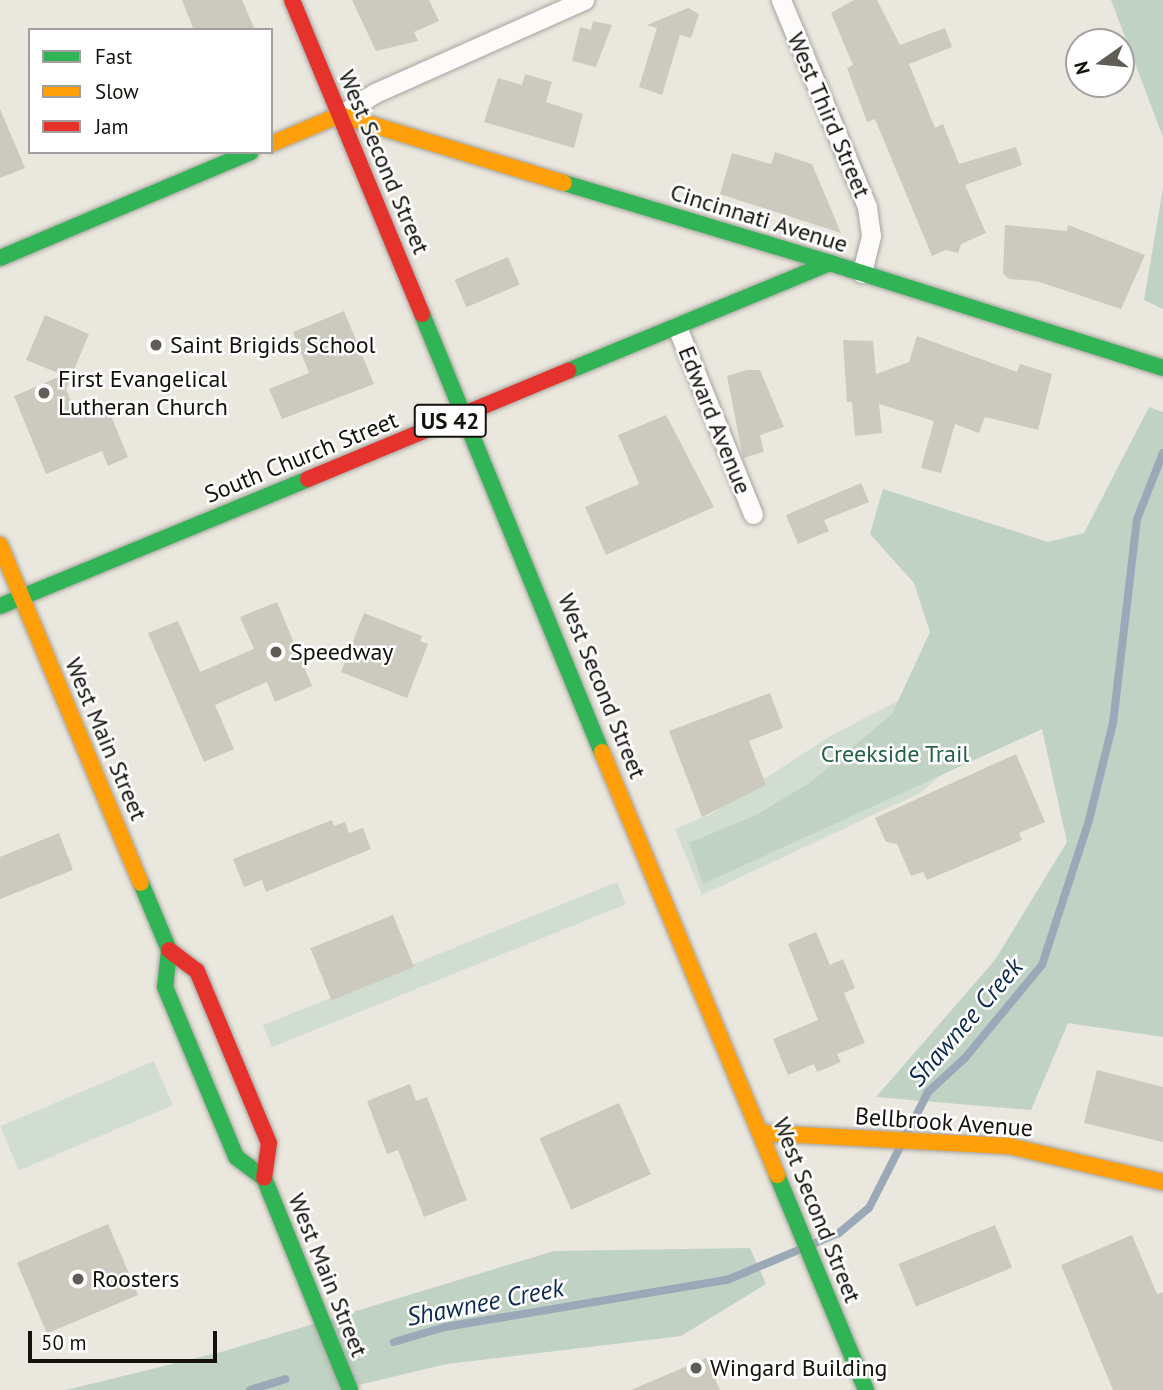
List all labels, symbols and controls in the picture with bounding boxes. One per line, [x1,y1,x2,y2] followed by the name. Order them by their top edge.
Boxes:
[28,28,273,154] legend
[781,28,877,202] street label: West Third Street
[1065,28,1135,98] north arrow
[95,43,132,70] text: Fast
[1068,59,1095,77] text: N
[332,66,436,258] street label: West Second Street
[95,78,139,105] text: Slow
[95,113,129,140] text: Jam
[667,177,851,259] street label: Cincinnati Avenue
[170,331,376,359] place label: Saint Brigids School
[148,337,164,353] marker: Saint Brigids School
[672,341,758,499] street label: Edward Avenue
[58,365,228,421] place label: First Evangelical Lutheran Church
[36,385,52,401] marker: First Evangelical Lutheran Church
[413,402,487,440] road number: US 42
[200,405,402,509] street label: South Church Street
[552,589,652,783] street label: West Second Street
[290,638,393,666] place label: Speedway
[268,644,284,660] marker: Speedway
[59,653,153,825] street label: West Main Street
[820,740,970,768] park label: Creekside Trail
[901,952,1029,1092] water label: Shawnee Creek
[853,1101,1035,1143] street label: Bellbrook Avenue
[767,1113,867,1307] street label: West Second Street
[282,1189,374,1361] street label: West Main Street
[92,1265,179,1293] place label: Roosters
[70,1271,86,1287] marker: Roosters
[404,1271,566,1333] water label: Shawnee Creek
[32,1316,220,1360] scale bar
[41,1329,87,1356] text: 50 m
[710,1354,887,1382] place label: Wingard Building
[688,1360,704,1376] marker: Wingard Building

